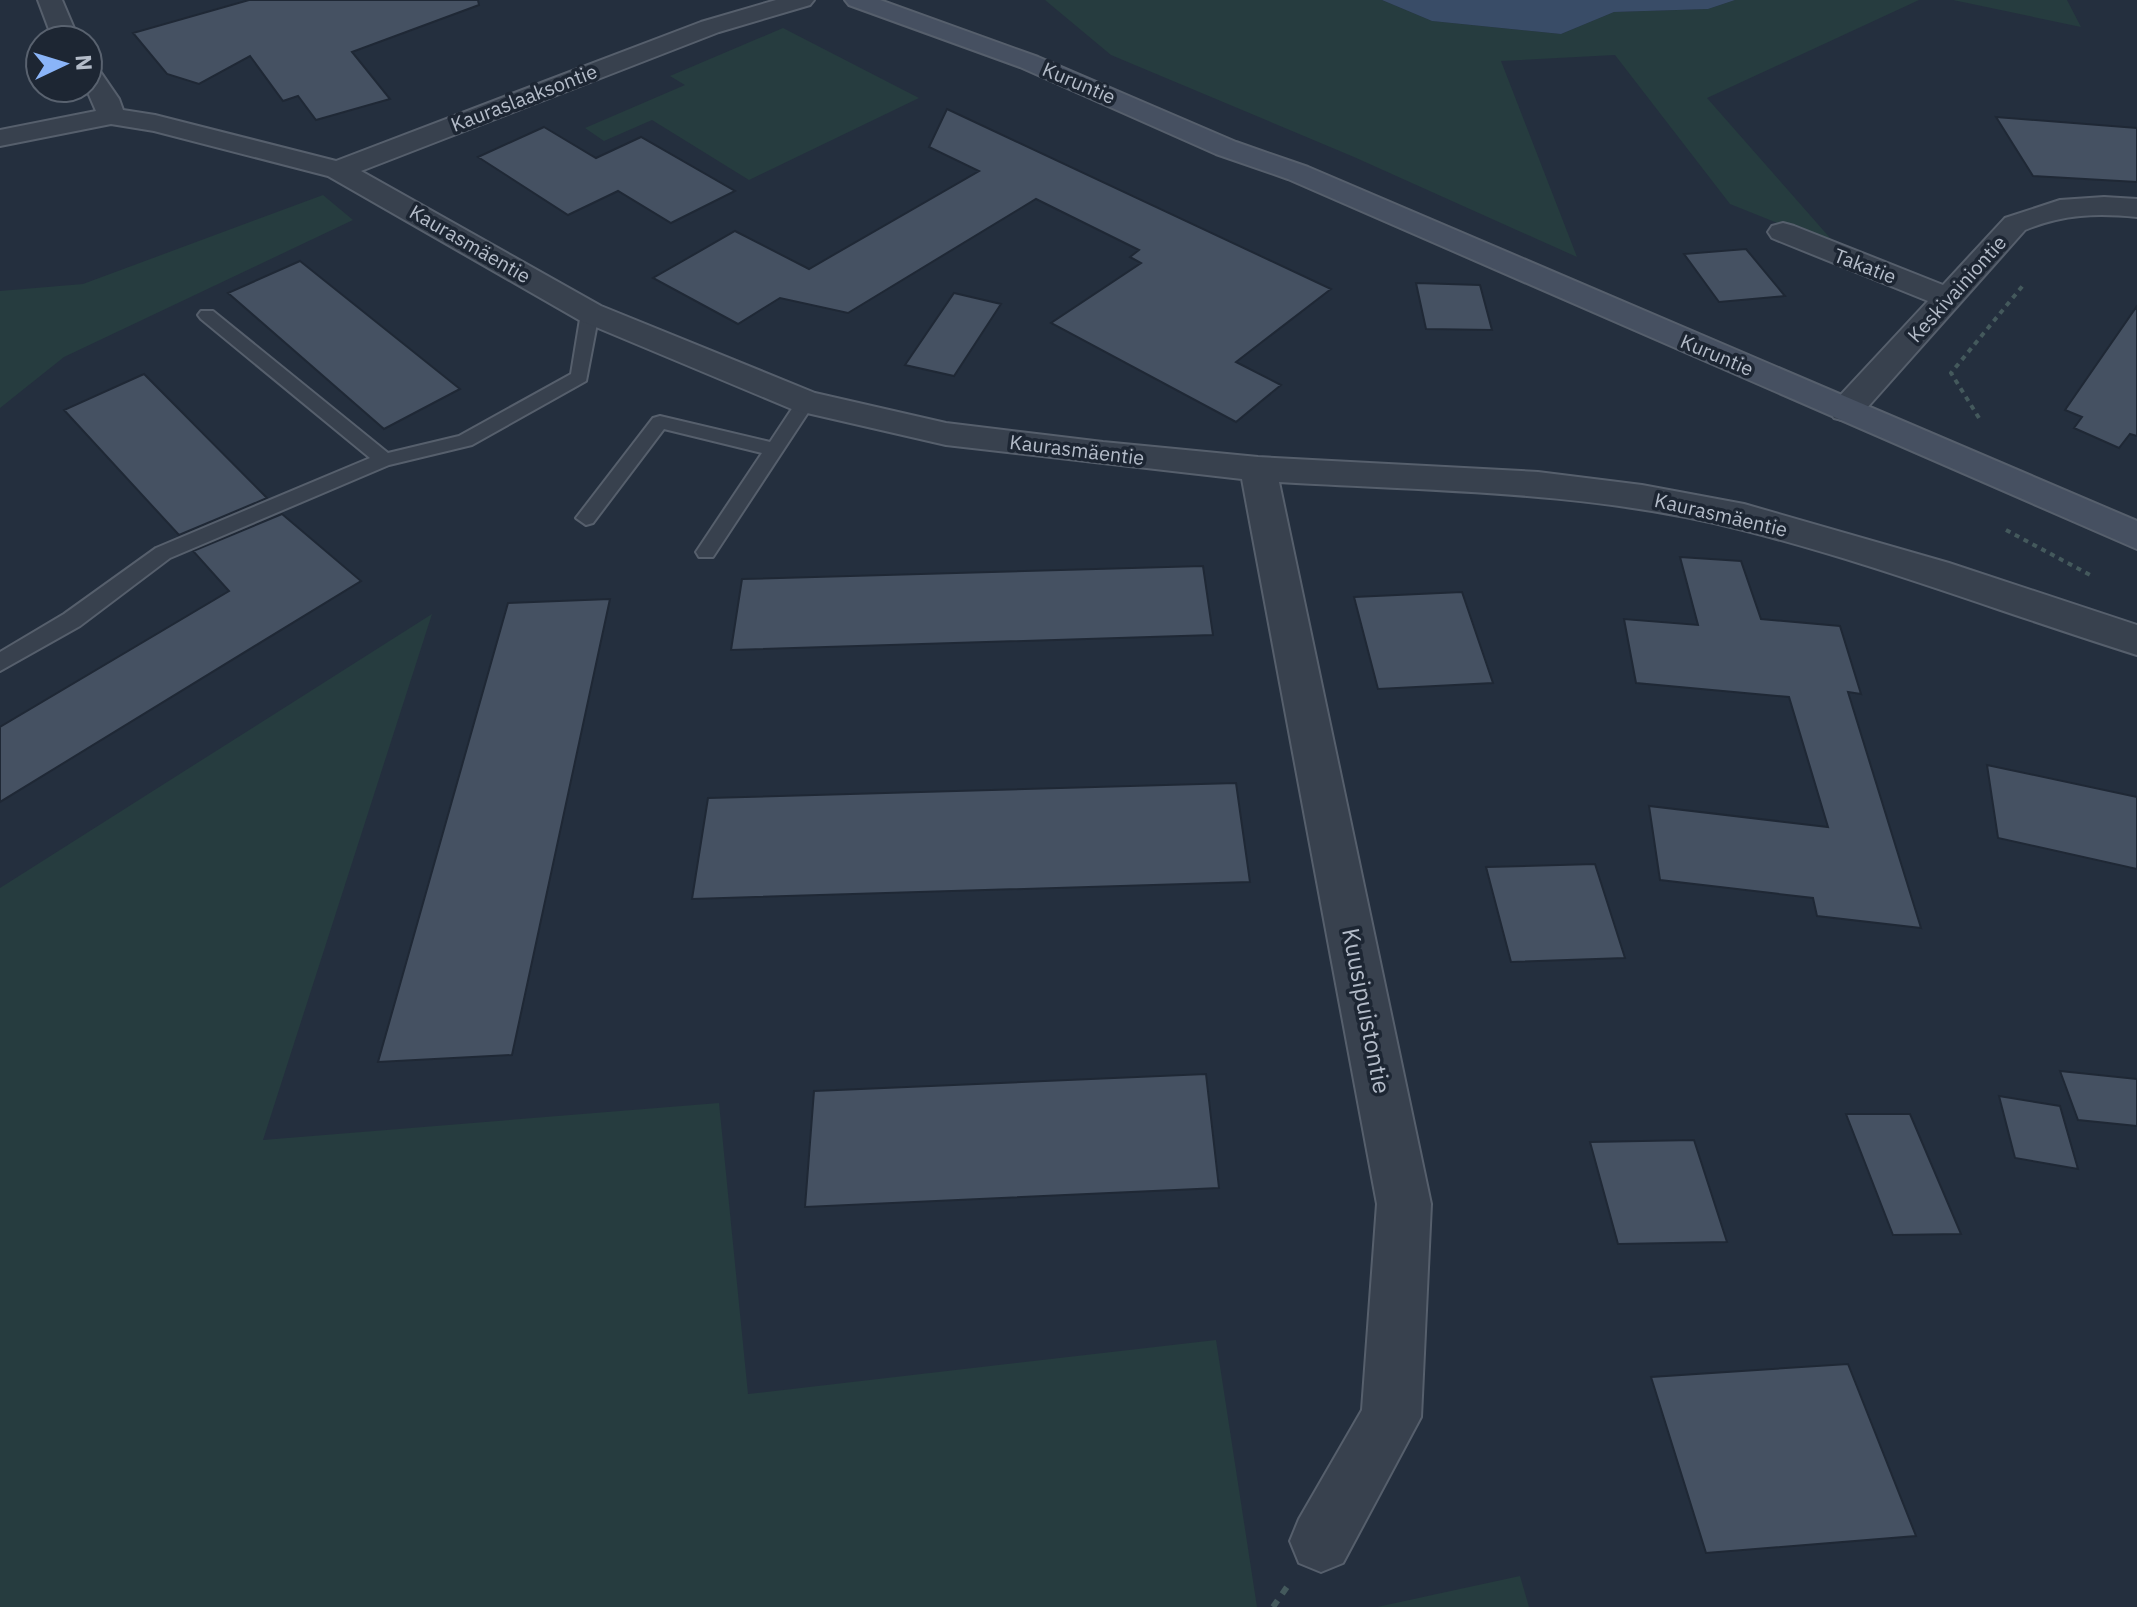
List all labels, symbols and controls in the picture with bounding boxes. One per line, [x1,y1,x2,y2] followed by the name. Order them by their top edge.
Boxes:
[24,24,104,104] north arrow
[69,54,99,72] text: N
[1039,55,1120,110] street label: Kuruntie
[447,57,601,138] street label: Kauraslaaksontie
[405,198,536,289] street label: Kaurasmäentie
[1901,229,2012,348] street label: Keskivainiontie
[1830,241,1900,290] street label: Takatie
[1677,327,1758,382] street label: Kuruntie
[1008,428,1146,471] street label: Kaurasmäentie
[1652,486,1790,543] street label: Kaurasmäentie
[1335,925,1399,1096] street label: Kuusipuistontie

